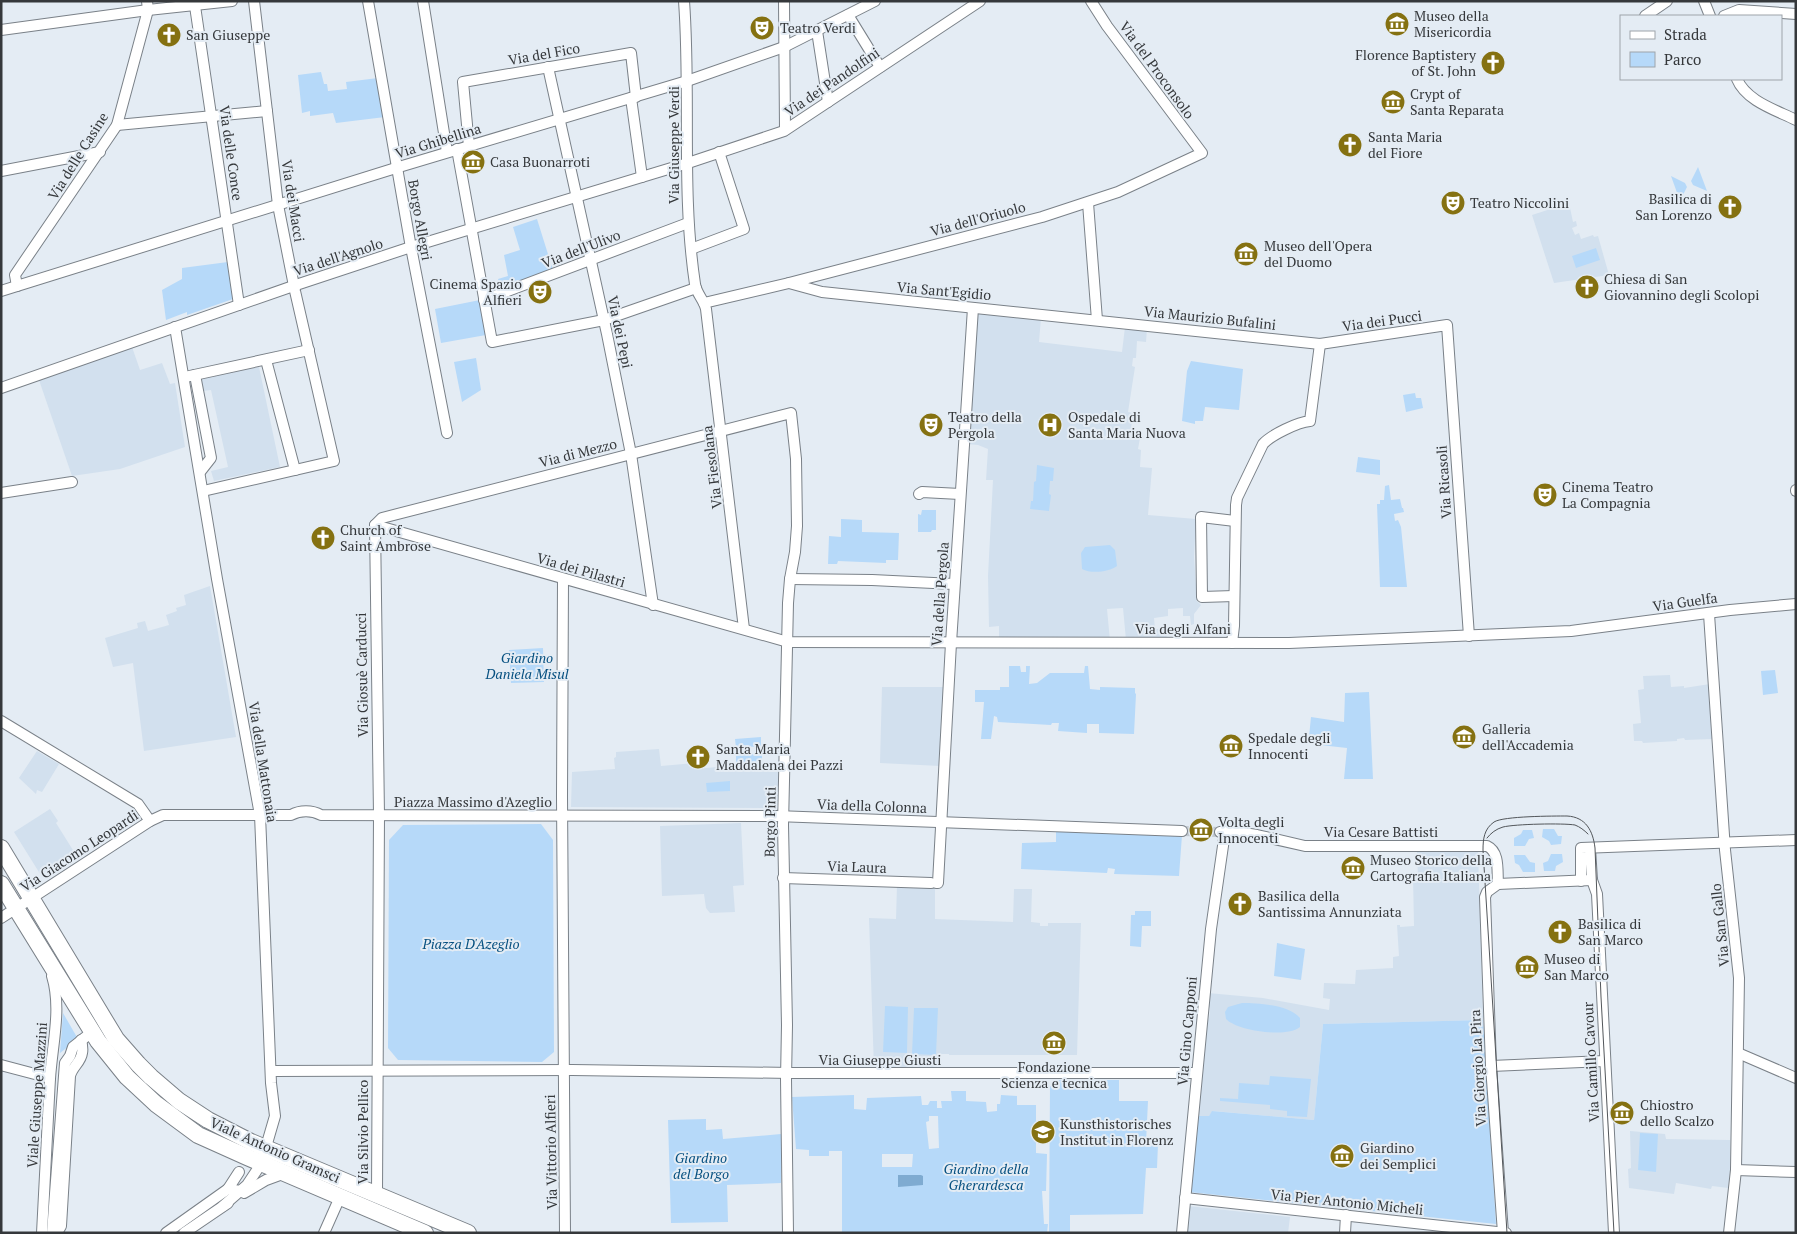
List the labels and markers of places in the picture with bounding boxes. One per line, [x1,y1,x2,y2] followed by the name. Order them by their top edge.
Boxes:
[1414,6,1492,41] place label: Museo della Misericordia
[1384,11,1410,37] museum icon: Museo della Misericordia
[749,15,775,41] theatre icon: Teatro Verdi
[780,18,856,37] place label: Teatro Verdi
[156,22,182,48] church icon: San Giuseppe
[186,25,270,44] place label: San Giuseppe
[1355,45,1477,80] place label: Florence Baptistery of St. John
[1480,50,1506,76] church icon: Florence Baptistery of St. John
[1410,84,1504,119] place label: Crypt of Santa Reparata
[1380,89,1406,115] museum icon: Crypt of Santa Reparata
[1368,127,1442,162] place label: Santa Maria del Fiore
[1337,132,1363,158] church icon: Santa Maria del Fiore
[460,149,486,175] museum icon: Casa Buonarroti
[490,152,590,171] place label: Casa Buonarroti
[1635,189,1712,224] place label: Basilica di San Lorenzo
[1440,190,1466,216] theatre icon: Teatro Niccolini
[1470,193,1569,212] place label: Teatro Niccolini
[1717,194,1743,220] church icon: Basilica di San Lorenzo
[1264,236,1372,271] place label: Museo dell'Opera del Duomo
[1233,241,1259,267] museum icon: Museo dell'Opera del Duomo
[1604,269,1759,304] place label: Chiesa di San Giovannino degli Scolopi
[430,274,522,309] place label: Cinema Spazio Alfieri
[1574,274,1600,300] church icon: Chiesa di San Giovannino degli Scolopi
[527,279,553,305] theatre icon: Cinema Spazio Alfieri
[948,407,1022,442] place label: Teatro della Pergola
[1068,407,1186,442] place label: Ospedale di Santa Maria Nuova
[918,412,944,438] theatre icon: Teatro della Pergola
[1037,412,1063,438] hospital icon: Ospedale di Santa Maria Nuova
[1562,477,1654,512] place label: Cinema Teatro La Compagnia
[1532,482,1558,508] theatre icon: Cinema Teatro La Compagnia
[340,520,431,555] place label: Church of Saint Ambrose
[310,525,336,551] church icon: Church of Saint Ambrose
[1482,719,1574,754] place label: Galleria dell'Accademia
[1451,724,1477,750] museum icon: Galleria dell'Accademia
[1248,728,1331,763] place label: Spedale degli Innocenti
[1218,733,1244,759] museum icon: Spedale degli Innocenti
[716,739,843,774] place label: Santa Maria Maddalena dei Pazzi
[685,744,711,770] church icon: Santa Maria Maddalena dei Pazzi
[1218,812,1285,847] place label: Volta degli Innocenti
[1188,817,1214,843] museum icon: Volta degli Innocenti
[1370,850,1492,885] place label: Museo Storico della Cartografia Italiana
[1340,855,1366,881] museum icon: Museo Storico della Cartografia Italiana
[1258,886,1402,921] place label: Basilica della Santissima Annunziata
[1227,891,1253,917] church icon: Basilica della Santissima Annunziata
[1578,914,1643,949] place label: Basilica di San Marco
[1547,919,1573,945] church icon: Basilica di San Marco
[1544,949,1609,984] place label: Museo di San Marco
[1514,954,1540,980] museum icon: Museo di San Marco
[1041,1030,1067,1056] museum icon: Fondazione Scienza e tecnica
[1001,1057,1107,1092] place label: Fondazione Scienza e tecnica
[1640,1095,1714,1130] place label: Chiostro dello Scalzo
[1609,1100,1635,1126] museum icon: Chiostro dello Scalzo
[1060,1114,1174,1149] place label: Kunsthistorisches Institut in Florenz
[1030,1119,1056,1145] school or university icon: Kunsthistorisches Institut in Florenz
[1360,1138,1436,1173] place label: Giardino dei Semplici
[1329,1143,1355,1169] museum icon: Giardino dei Semplici

